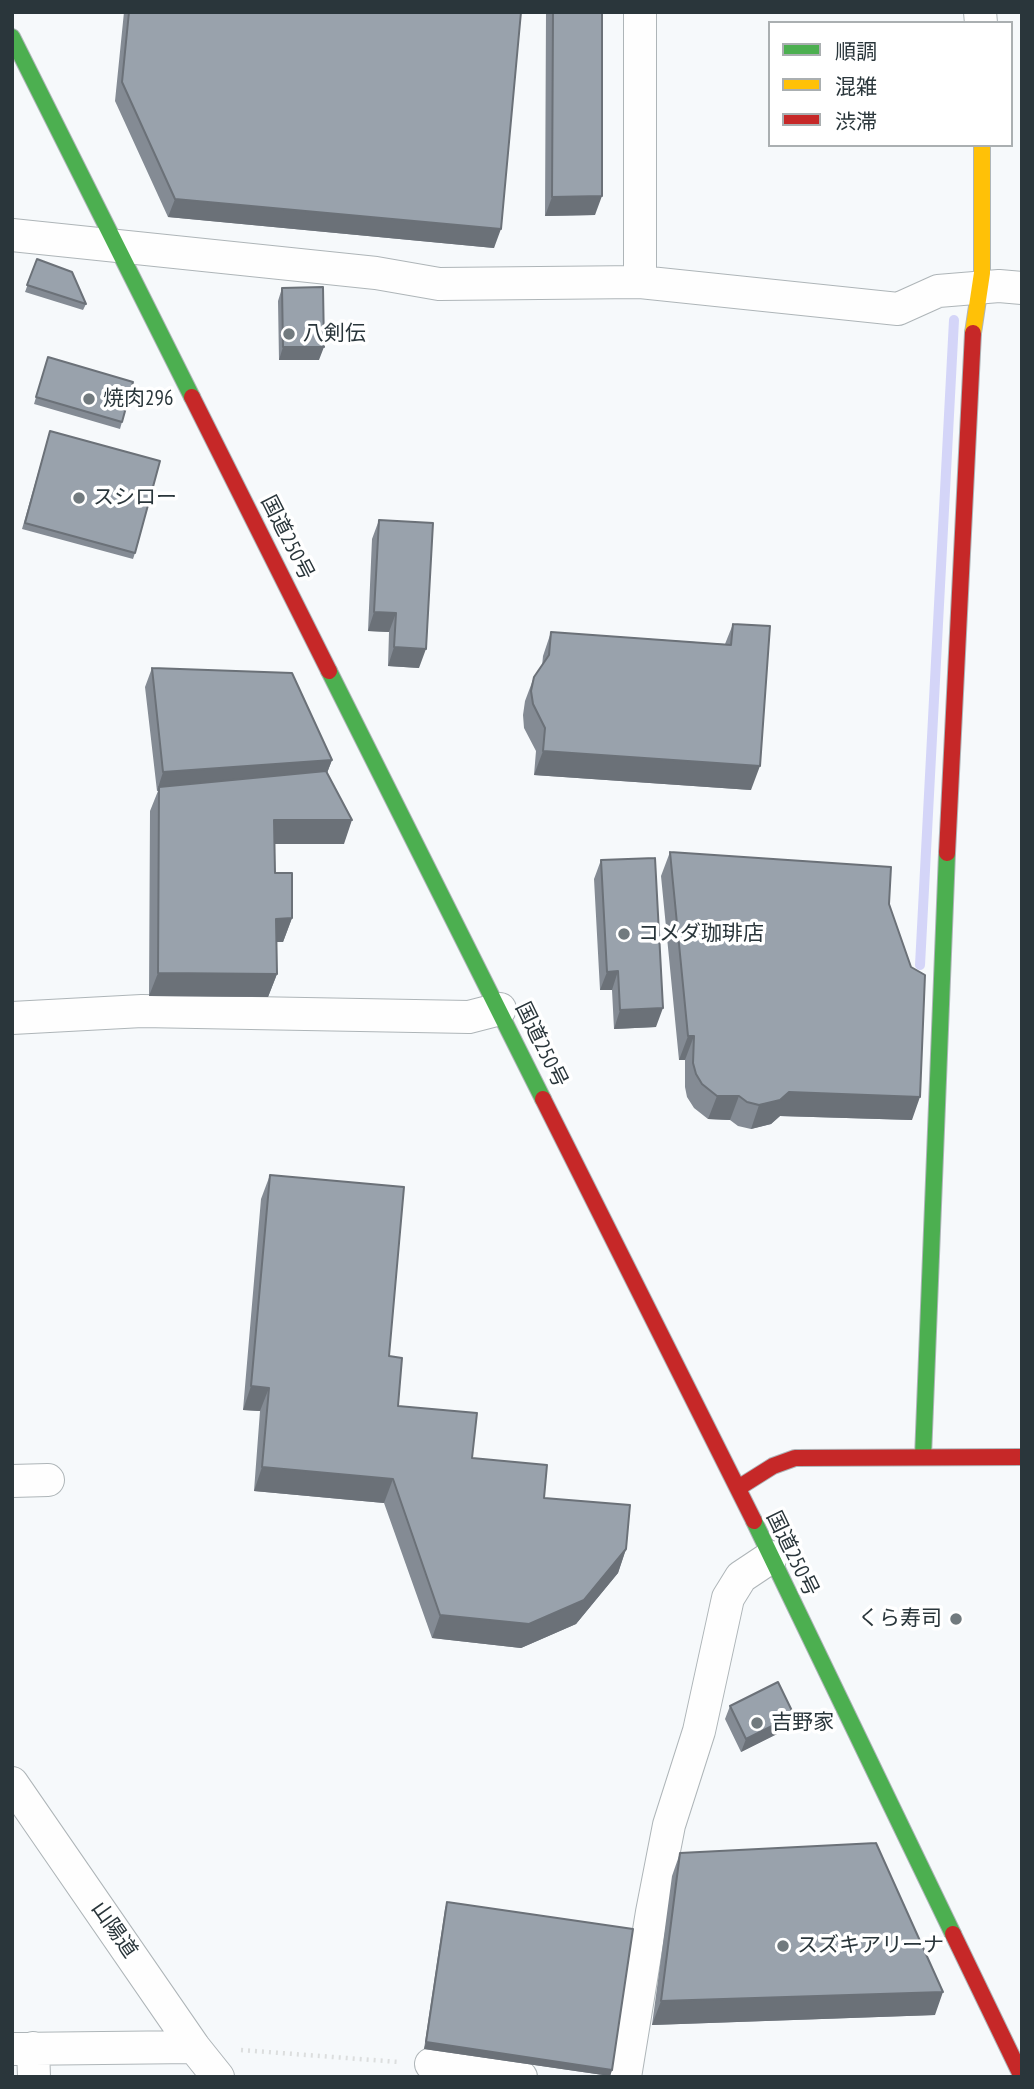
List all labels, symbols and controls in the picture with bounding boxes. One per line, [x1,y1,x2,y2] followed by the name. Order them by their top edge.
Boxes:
[768,21,1013,147] legend
[835,38,877,65] text: 順調
[835,73,877,100] text: 混雑
[835,108,877,135] text: 渋滞
[303,321,366,347] place label: 八剣伝
[281,326,297,342] marker: 八剣伝
[103,386,173,412] place label: 焼肉296
[81,391,97,407] marker: 焼肉296
[93,485,177,511] place label: スシロー
[71,490,87,506] marker: スシロー
[255,492,319,584] street label: 国道250号
[638,921,764,947] place label: コメダ珈琲店
[616,926,632,942] marker: コメダ珈琲店
[510,998,572,1092] street label: 国道250号
[761,1507,823,1601] street label: 国道250号
[858,1606,942,1632] place label: くら寿司
[948,1611,964,1627] marker: くら寿司
[771,1710,834,1736] place label: 吉野家
[749,1715,765,1731] marker: 吉野家
[86,1897,142,1963] street label: 山陽道
[797,1933,944,1959] place label: スズキアリーナ
[775,1938,791,1954] marker: スズキアリーナ

